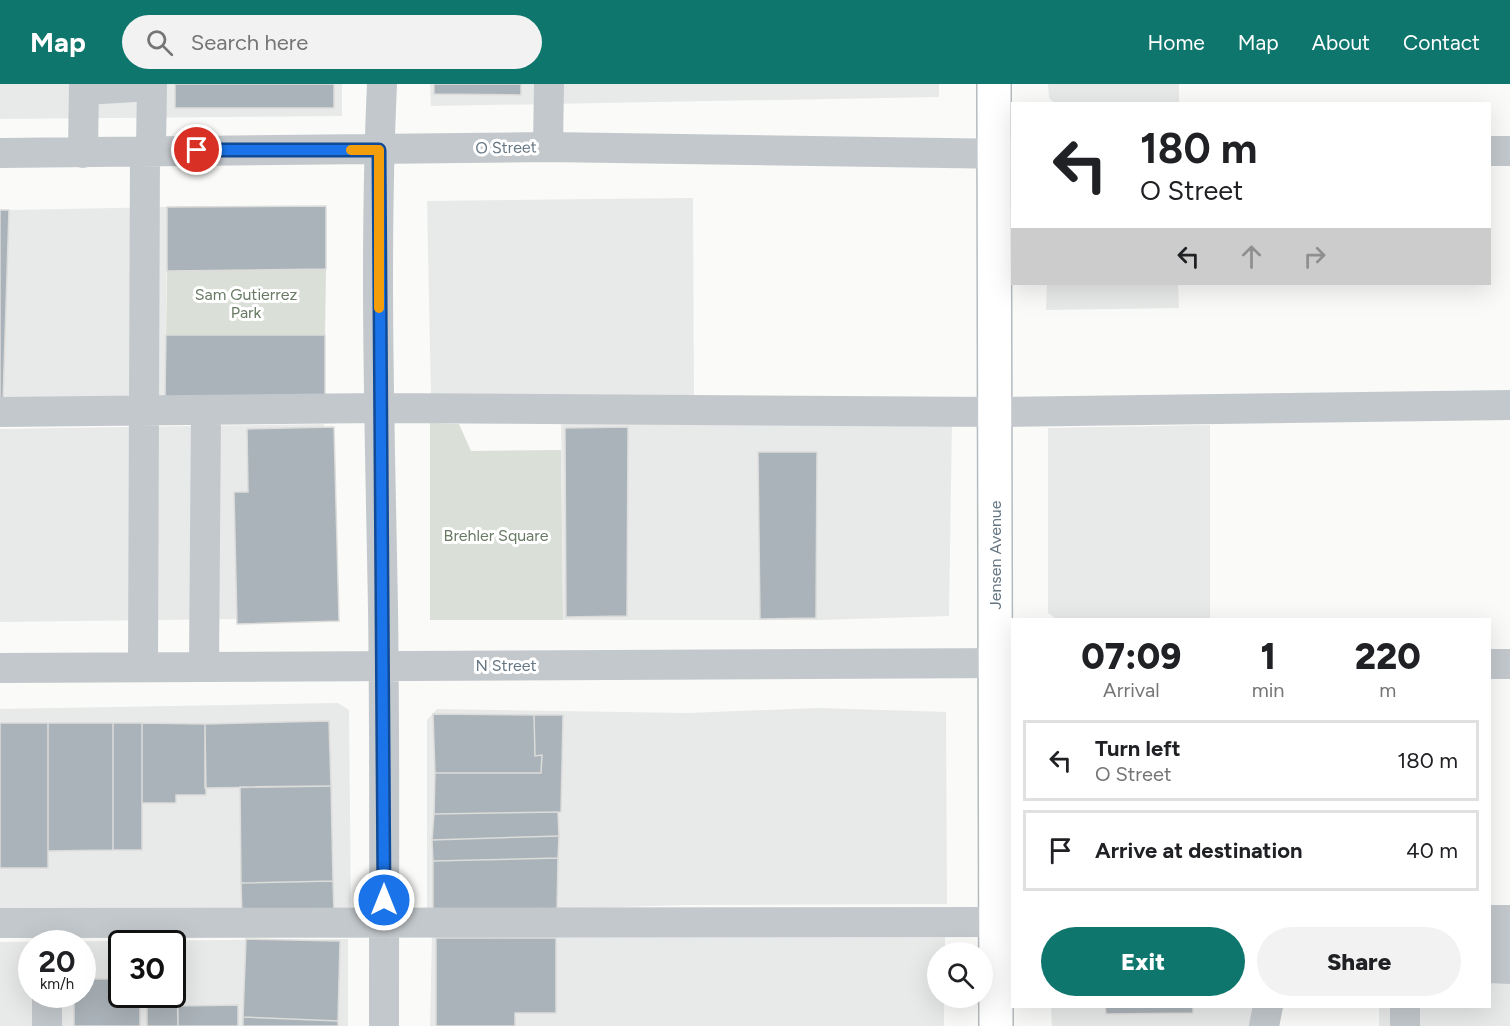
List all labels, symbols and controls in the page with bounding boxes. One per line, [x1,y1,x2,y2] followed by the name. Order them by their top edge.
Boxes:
[122,15,542,69] search box
[30,25,86,59] text: Map
[143,26,176,59] icon: search
[191,29,308,56] text: Search here
[1148,30,1205,55] text: Home
[1238,30,1279,55] text: Map
[1312,30,1370,55] text: About
[1403,30,1480,55] text: Contact
[1140,123,1257,174] text: 180 m
[171,124,222,175] pin
[1041,126,1119,204] icon: left
[180,133,213,166] icon: arrive
[475,137,537,158] street label: O Street
[1140,174,1243,207] text: O Street
[1172,240,1205,273] icon: left
[1235,240,1268,273] icon: ahead
[1298,240,1331,273] icon: right
[195,285,297,322] park label: Sam Gutierrez Park
[986,500,1005,610] street label: Jensen Avenue
[444,526,549,545] park label: Brehler Square
[1081,635,1181,678] text: 07:09
[1260,635,1276,678] text: 1
[1355,635,1421,678] text: 220
[475,656,537,675] street label: N Street
[1103,678,1160,702] text: Arrival
[1252,678,1285,702] text: min
[1379,678,1396,702] text: m
[1095,735,1181,762] text: Turn left
[1044,744,1077,777] icon: left
[1397,747,1458,774] text: 180 m
[1095,762,1171,786] text: O Street
[1044,834,1077,867] icon: arrive
[1095,837,1303,864] text: Arrive at destination
[1406,837,1458,864] text: 40 m
[352,868,416,932] position arrow
[1041,927,1245,996] button: Exit
[1257,927,1461,996] button: Share
[108,930,186,1008] speed limit sign: 30
[927,942,993,1008] map controls
[927,942,993,1008] button: search
[39,943,75,980] text: 20
[40,975,74,993] text: km/h

